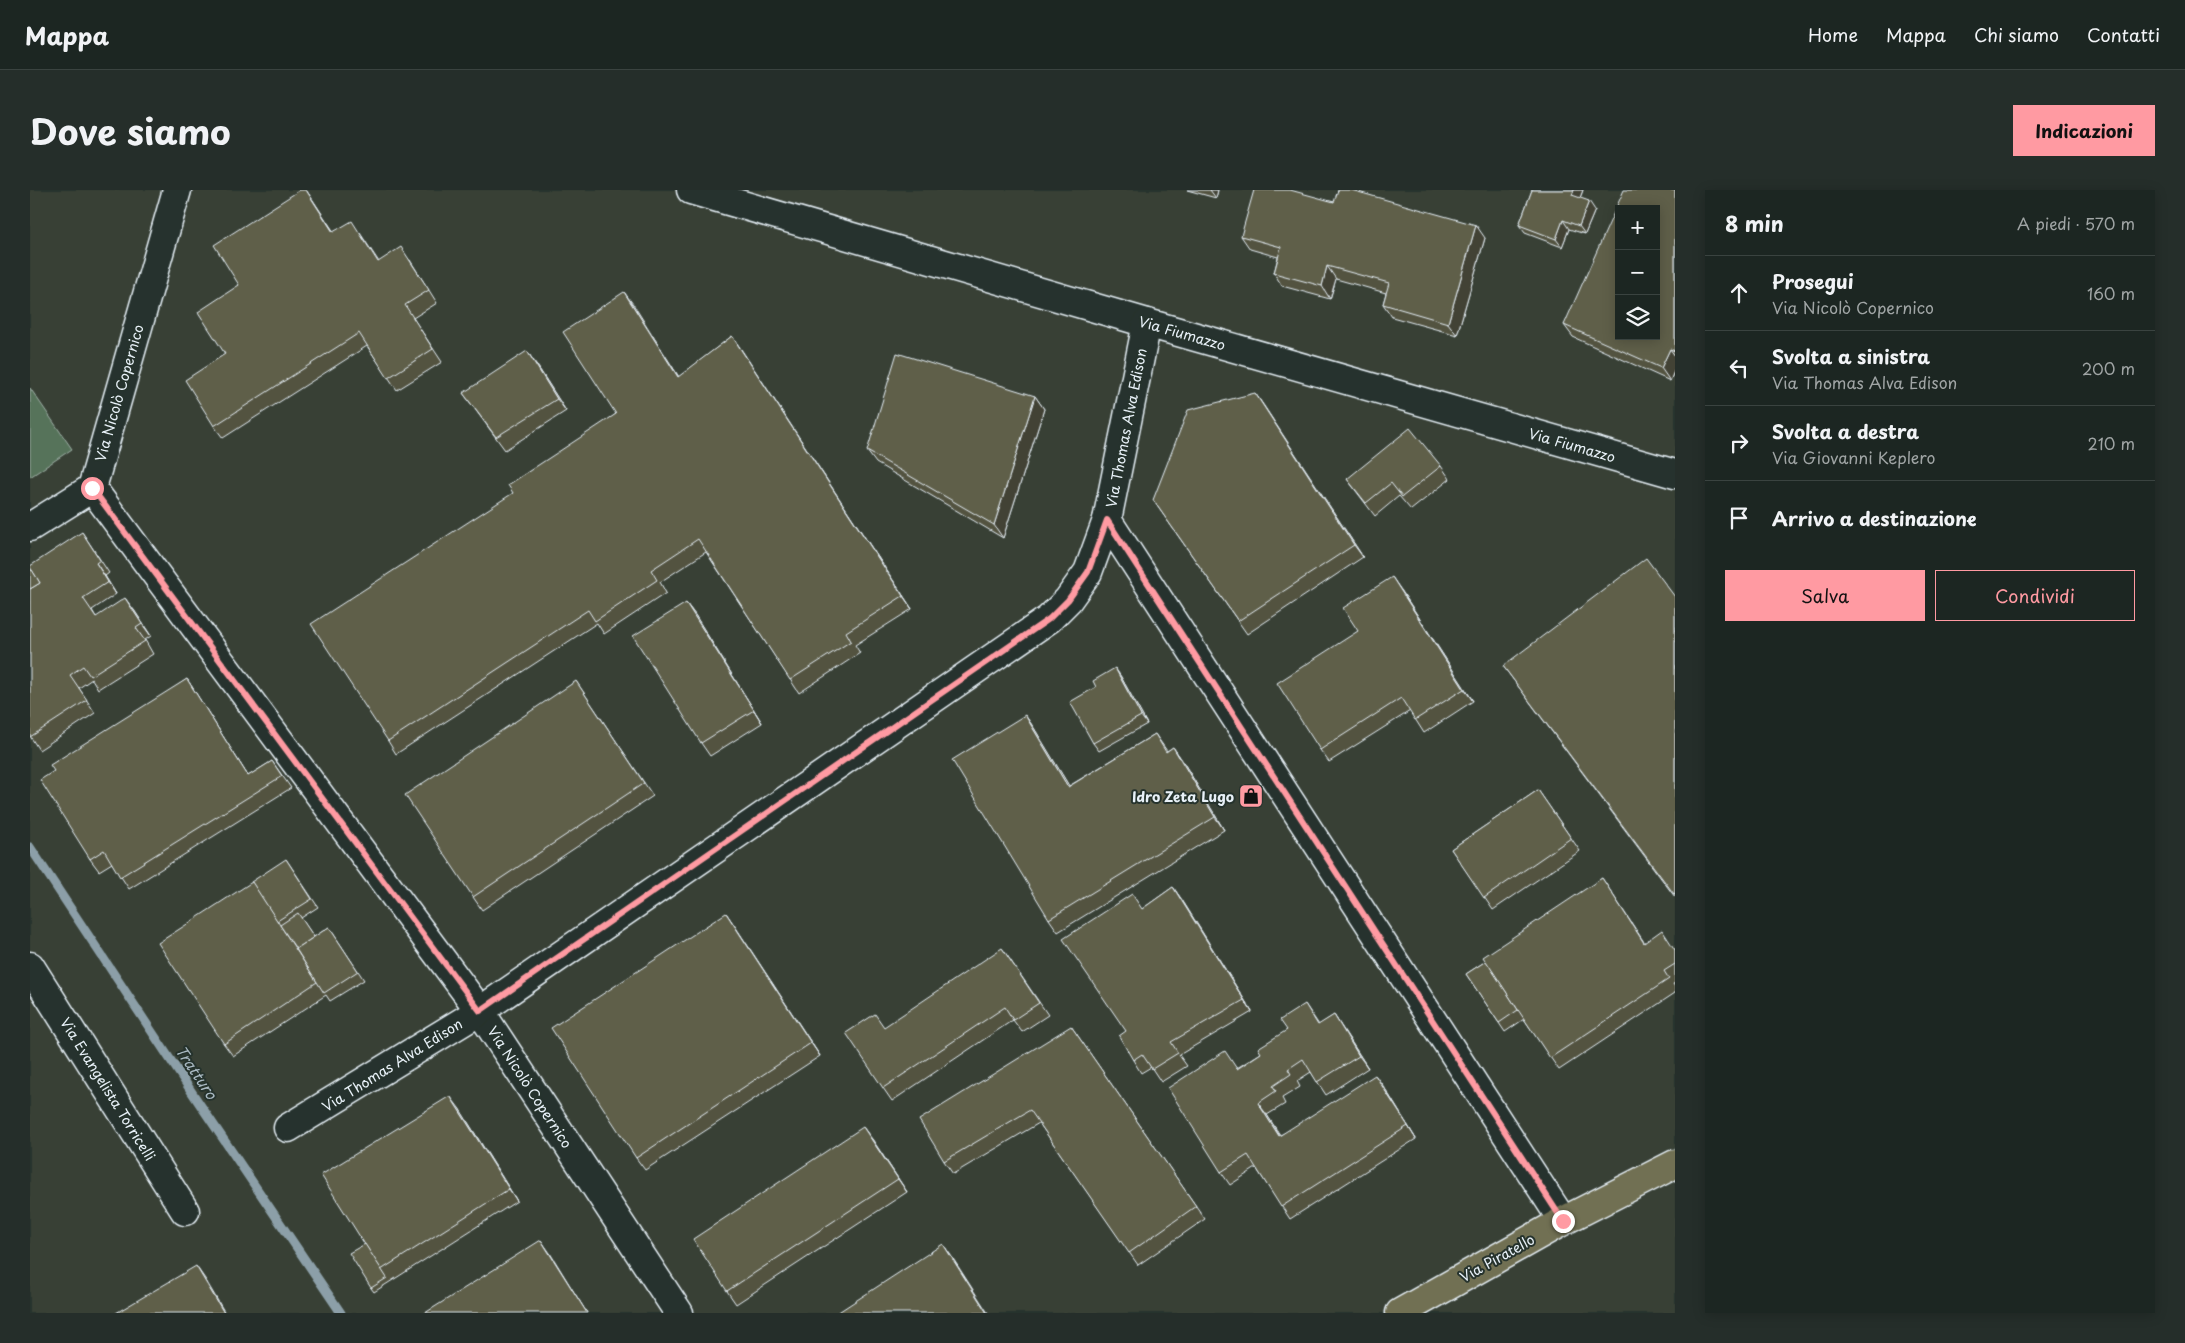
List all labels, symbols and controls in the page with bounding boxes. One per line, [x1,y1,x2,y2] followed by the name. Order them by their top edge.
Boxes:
[25,17,109,53] text: Mappa
[1808,21,1858,48] text: Home
[1886,21,1946,48] text: Mappa
[1974,21,2059,48] text: Chi siamo
[2087,21,2160,48] text: Contatti
[30,104,231,157] text: Dove siamo
[2013,105,2155,156] button: Indicazioni
[1615,205,1660,340] map controls
[1615,205,1660,250] button: +
[1725,207,1784,239] text: 8 min
[2017,211,2135,235] text: A piedi · 570 m
[1615,250,1660,295] button: −
[1772,267,1854,295] text: Prosegui
[1725,279,1753,307] icon: ahead
[2087,281,2135,305] text: 160 m
[1615,295,1660,340] button: layers
[1772,295,1934,319] text: Via Nicolò Copernico
[1136,311,1228,355] street label: Via Fiumazzo
[89,322,149,464] street label: Via Nicolò Copernico
[1772,342,1930,370] text: Svolta a sinistra
[1100,346,1152,510] street label: Via Thomas Alva Edison
[1725,354,1753,382] icon: left
[2082,356,2135,380] text: 200 m
[1772,370,1957,394] text: Via Thomas Alva Edison
[1772,417,1919,445] text: Svolta a destra
[1526,423,1618,467] street label: Via Fiumazzo
[1725,429,1753,457] icon: right
[2087,431,2135,455] text: 210 m
[1772,445,1935,469] text: Via Giovanni Keplero
[81,477,104,500] route start
[1725,504,1753,532] icon: arrive
[1772,504,1977,532] text: Arrivo a destinazione
[1725,570,1925,621] button: Salva
[1935,570,2135,621] button: Condividi
[1238,783,1264,809] shop icon: Idro Zeta Lugo
[1132,786,1234,807] place label: Idro Zeta Lugo
[55,1013,161,1165] street label: Via Evangelista Torricelli
[318,1013,466,1117] street label: Via Thomas Alva Edison
[483,1022,578,1152] street label: Via Nicolò Copernico
[171,1041,224,1104] water label: Tratturo
[1552,1210,1575,1233] route end
[1456,1229,1538,1287] street label: Via Piratello

